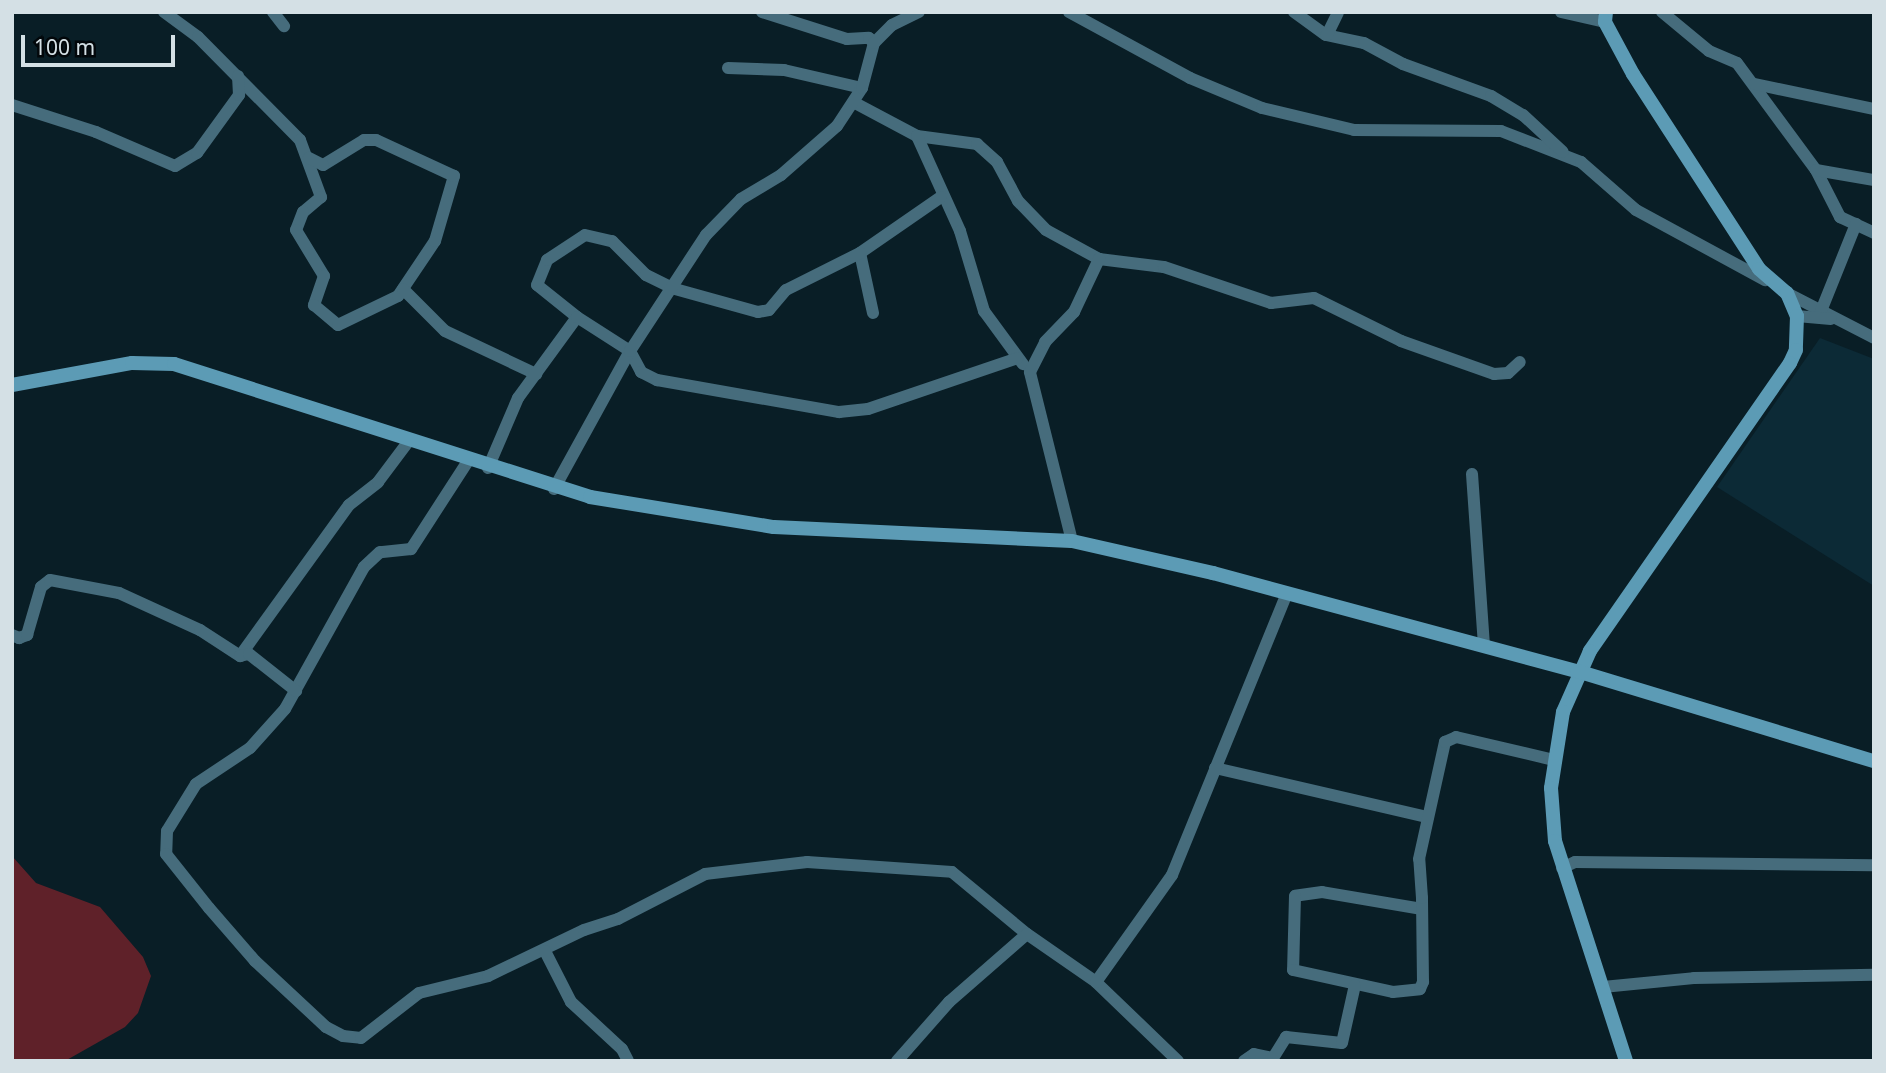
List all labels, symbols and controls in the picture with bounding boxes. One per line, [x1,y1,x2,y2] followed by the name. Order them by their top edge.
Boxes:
[24,21,178,65] scale bar
[34,33,95,61] text: 100 m

